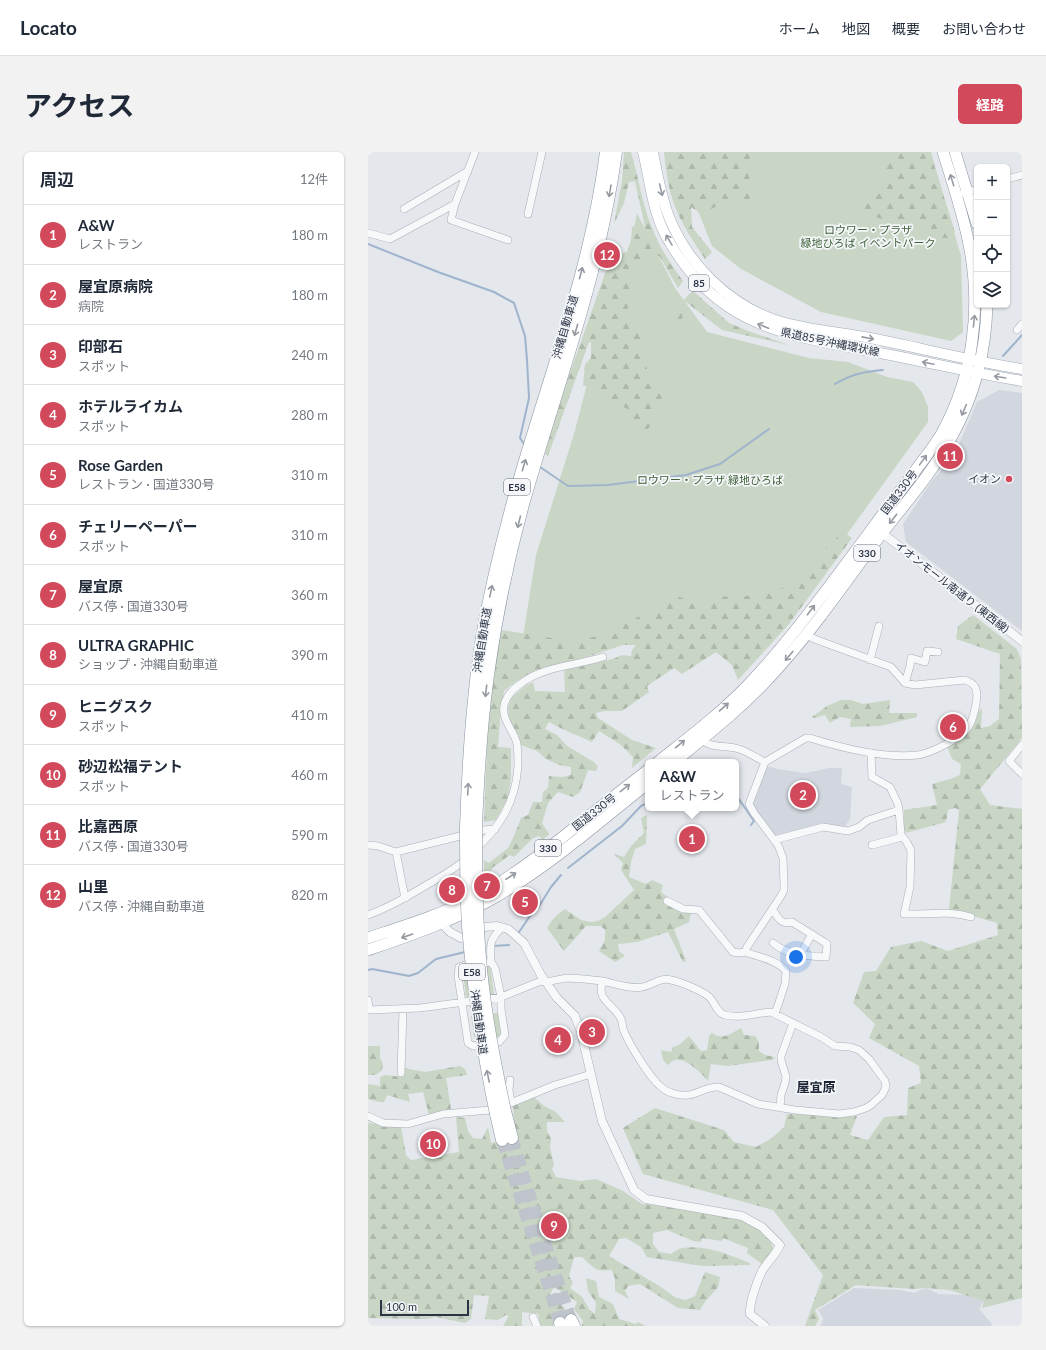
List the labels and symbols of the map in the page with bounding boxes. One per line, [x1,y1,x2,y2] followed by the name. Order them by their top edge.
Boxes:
[947,174,955,186] one-way arrow
[658,183,666,196] one-way arrow
[606,184,614,197] one-way arrow
[801,223,935,249] park label: ロウワー・プラザ 緑地ひろば イベントパーク
[664,234,672,246] one-way arrow
[594,240,620,270] pin: 12
[577,267,585,280] one-way arrow
[689,275,709,291] road number: 85
[549,293,580,360] street label: 沖縄自動車道
[970,315,978,328] one-way arrow
[757,321,769,329] one-way arrow
[572,324,579,337] one-way arrow
[779,325,881,358] street label: 県道85号沖縄環状線
[861,334,874,342] one-way arrow
[922,358,935,366] one-way arrow
[994,373,1007,381] one-way arrow
[960,404,967,416] one-way arrow
[937,441,963,471] pin: 11
[919,455,927,466] one-way arrow
[521,459,528,472] one-way arrow
[878,467,919,516] street label: 国道330号
[968,472,1001,485] place label: イオン
[637,473,783,486] park label: ロウワー・プラザ 緑地ひろば
[1004,474,1014,484] marker: イオン
[504,479,530,495] road number: E58
[889,513,898,524] one-way arrow
[515,515,522,528] one-way arrow
[893,538,1012,635] street label: イオンモール南通り (東西線)
[854,545,880,561] road number: 330
[487,585,495,598] one-way arrow
[807,605,815,616] one-way arrow
[470,606,493,674] street label: 沖縄自動車道
[785,650,794,661] one-way arrow
[482,684,490,697] one-way arrow
[719,702,729,711] one-way arrow
[940,712,966,742] pin: 6
[675,739,685,748] one-way arrow
[790,780,816,810] pin: 2
[464,783,471,796] one-way arrow
[619,784,630,792] one-way arrow
[569,790,618,833] street label: 国道330号
[679,824,705,854] pin: 1
[535,840,561,856] road number: 330
[474,871,500,901] pin: 7
[505,872,516,880] one-way arrow
[439,875,465,905] pin: 8
[512,887,538,917] pin: 5
[401,933,413,941] one-way arrow
[786,947,806,967] your location
[459,964,485,980] road number: E58
[468,988,491,1056] street label: 沖縄自動車道
[579,1017,605,1047] pin: 3
[545,1025,571,1055] pin: 4
[483,1069,491,1082] one-way arrow
[796,1079,836,1095] district label: 屋宜原
[420,1129,446,1159] pin: 10
[541,1211,567,1241] pin: 9
[380,1298,469,1317] scale bar

